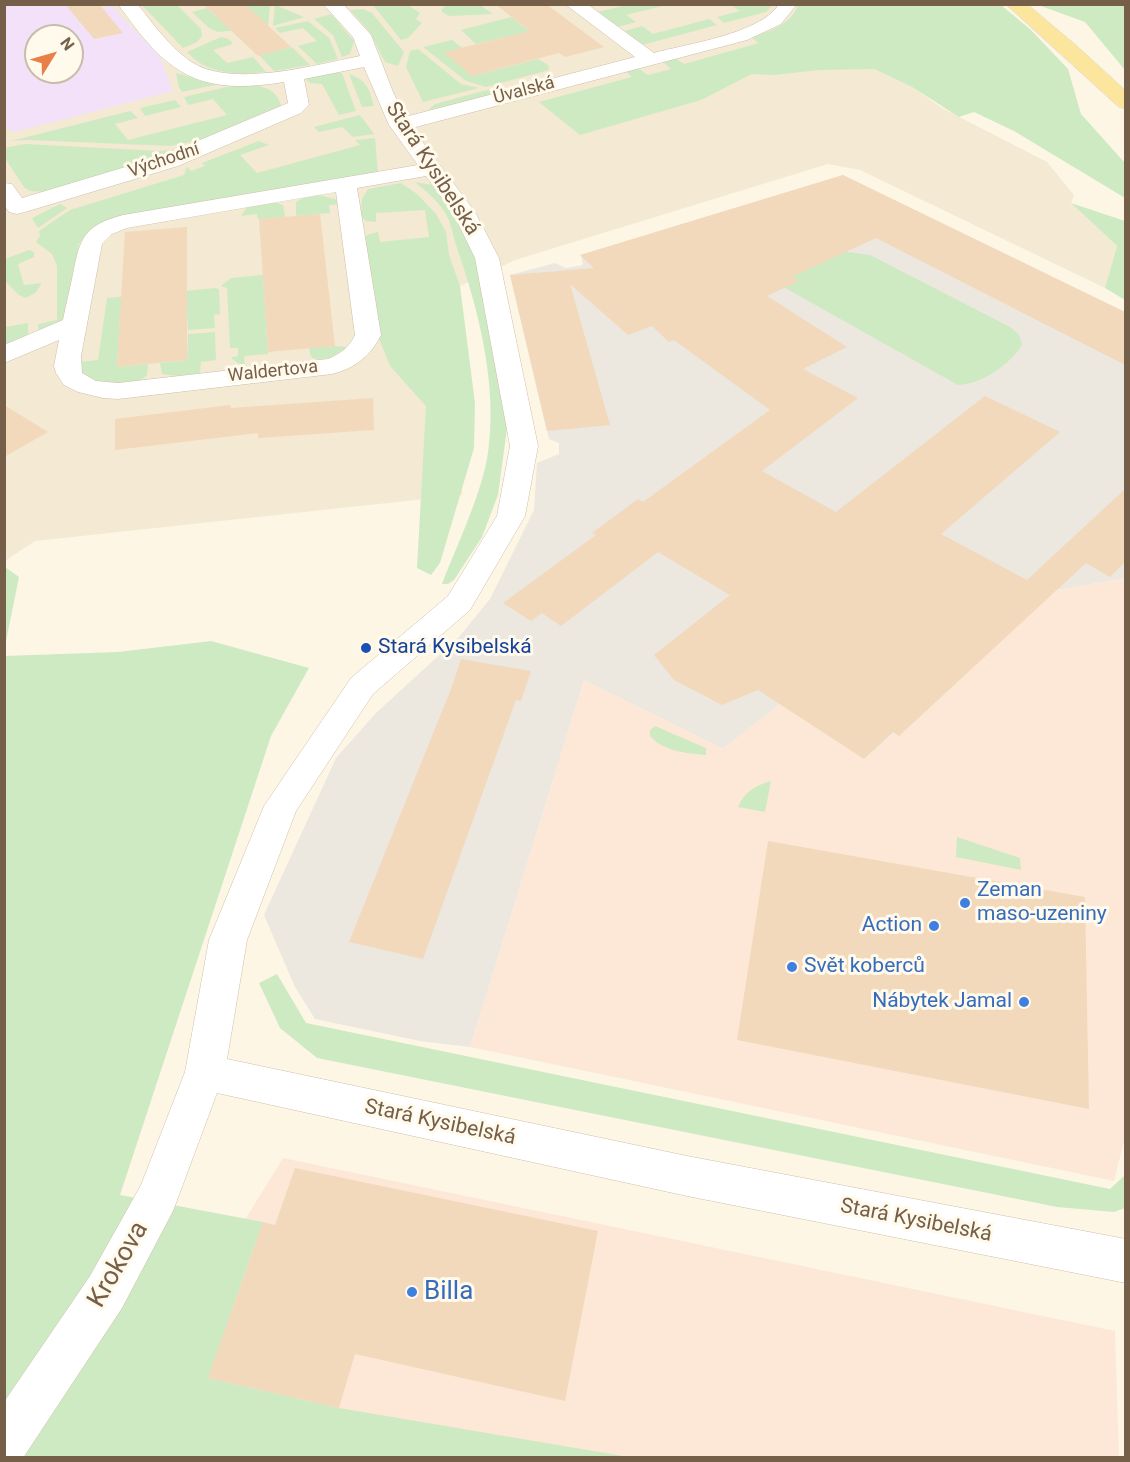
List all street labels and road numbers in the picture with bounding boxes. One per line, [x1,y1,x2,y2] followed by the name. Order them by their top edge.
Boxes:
[491,72,557,110] street label: Úvalská
[380,98,484,240] street label: Stará Kysibelská
[126,139,202,183] street label: Východní
[227,357,319,387] street label: Waldertova
[362,1095,518,1151] street label: Stará Kysibelská
[838,1194,994,1248] street label: Stará Kysibelská
[82,1216,156,1314] street label: Krokova

